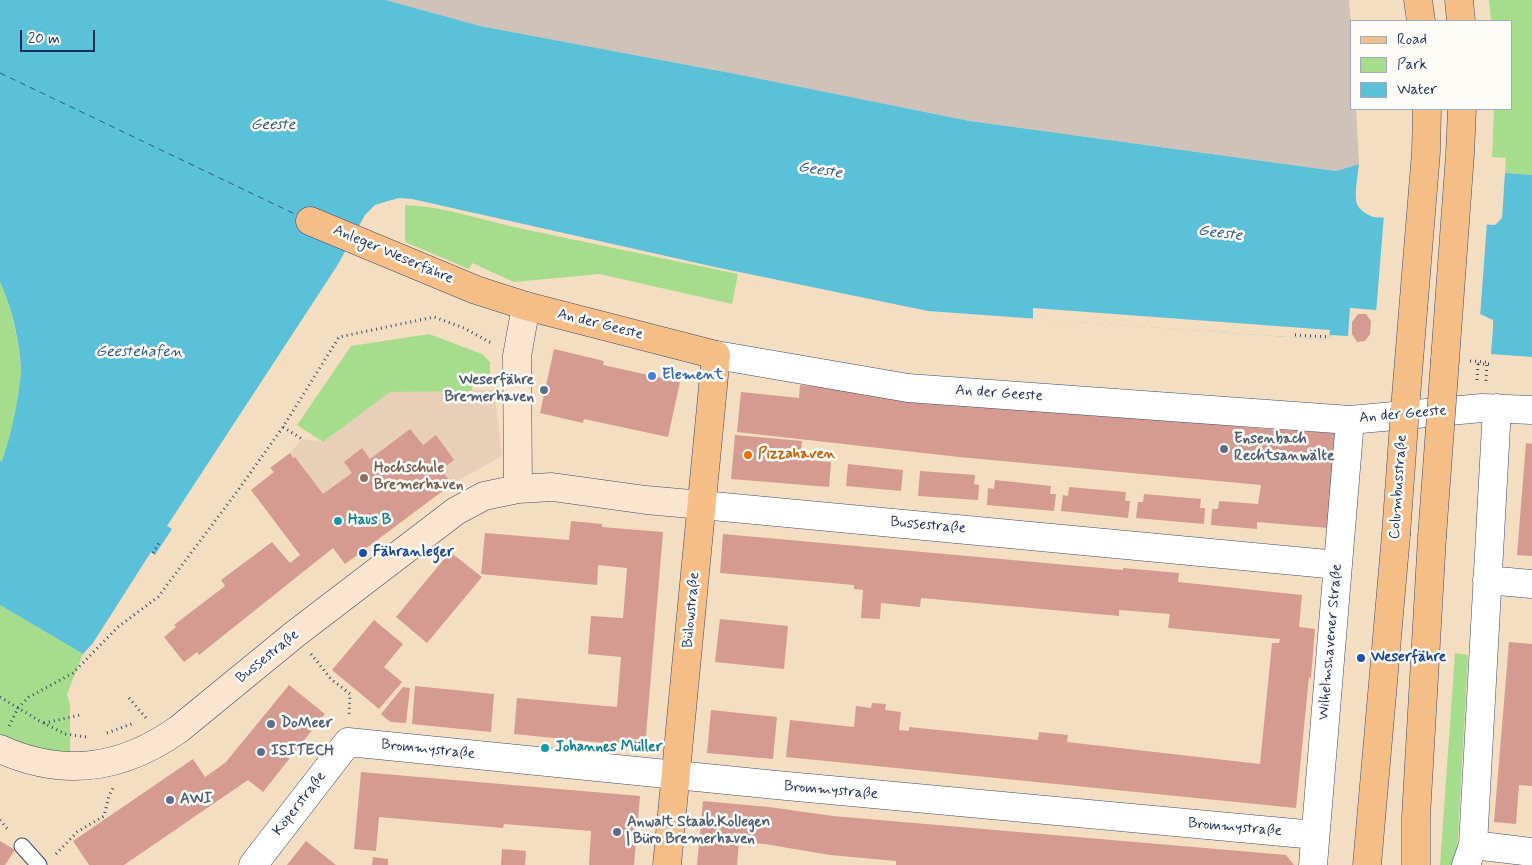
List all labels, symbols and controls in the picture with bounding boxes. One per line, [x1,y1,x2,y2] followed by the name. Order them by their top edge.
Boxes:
[22,20,98,52] scale bar
[1350,20,1512,110] legend
[28,29,60,49] text: 20 m
[1397,30,1427,50] text: Road
[1397,55,1427,75] text: Park
[1397,80,1437,100] text: Water
[251,116,295,136] water label: Geeste
[796,158,844,184] water label: Geeste
[330,222,456,288] street label: Anleger Weserfähre
[1197,222,1243,246] water label: Geeste
[555,306,645,344] street label: An der Geeste
[95,343,183,363] water label: Geestehafen
[662,367,723,385] place label: Element
[646,370,658,382] marker: Element
[444,372,534,407] place label: Weserfähre Bremerhaven
[955,382,1043,406] street label: An der Geeste
[538,384,550,396] marker: Weserfähre Bremerhaven
[1359,402,1447,428] street label: An der Geeste
[1234,431,1334,466] place label: Ensenbach Rechtsanwälte
[1386,434,1412,540] street label: Columbusstraße
[1218,443,1230,455] marker: Ensenbach Rechtsanwälte
[758,446,836,464] place label: Pizzahaven
[742,449,754,461] marker: Pizzahaven
[374,460,464,495] place label: Hochschule Bremerhaven
[358,472,370,484] marker: Hochschule Bremerhaven
[348,512,391,530] place label: Haus B
[889,514,967,538] street label: Bussestraße
[332,515,344,527] marker: Haus B
[373,544,454,562] place label: Fähranleger
[357,547,369,559] marker: Fähranleger
[1315,563,1347,721] street label: Wilhelmshavener Straße
[680,571,704,649] street label: Bülowstraße
[233,626,303,688] street label: Bussestraße
[1371,649,1446,667] place label: Weserfähre
[1355,652,1367,664] marker: Weserfähre
[281,715,333,733] place label: DoMeer
[265,718,277,730] marker: DoMeer
[380,736,476,764] street label: Brommystraße
[555,739,662,757] place label: Johannes Müller
[539,742,551,754] marker: Johannes Müller
[271,743,334,761] place label: ISITECH
[255,746,267,758] marker: ISITECH
[269,768,331,840] street label: Köperstraße
[783,778,879,804] street label: Brommystraße
[180,791,212,809] place label: AWI
[164,794,176,806] marker: AWI
[627,814,770,849] place label: Anwalt Staab.Kollegen | Büro Bremerhaven
[1187,815,1283,841] street label: Brommystraße
[611,826,623,838] marker: Anwalt Staab.Kollegen | Büro Bremerhaven

